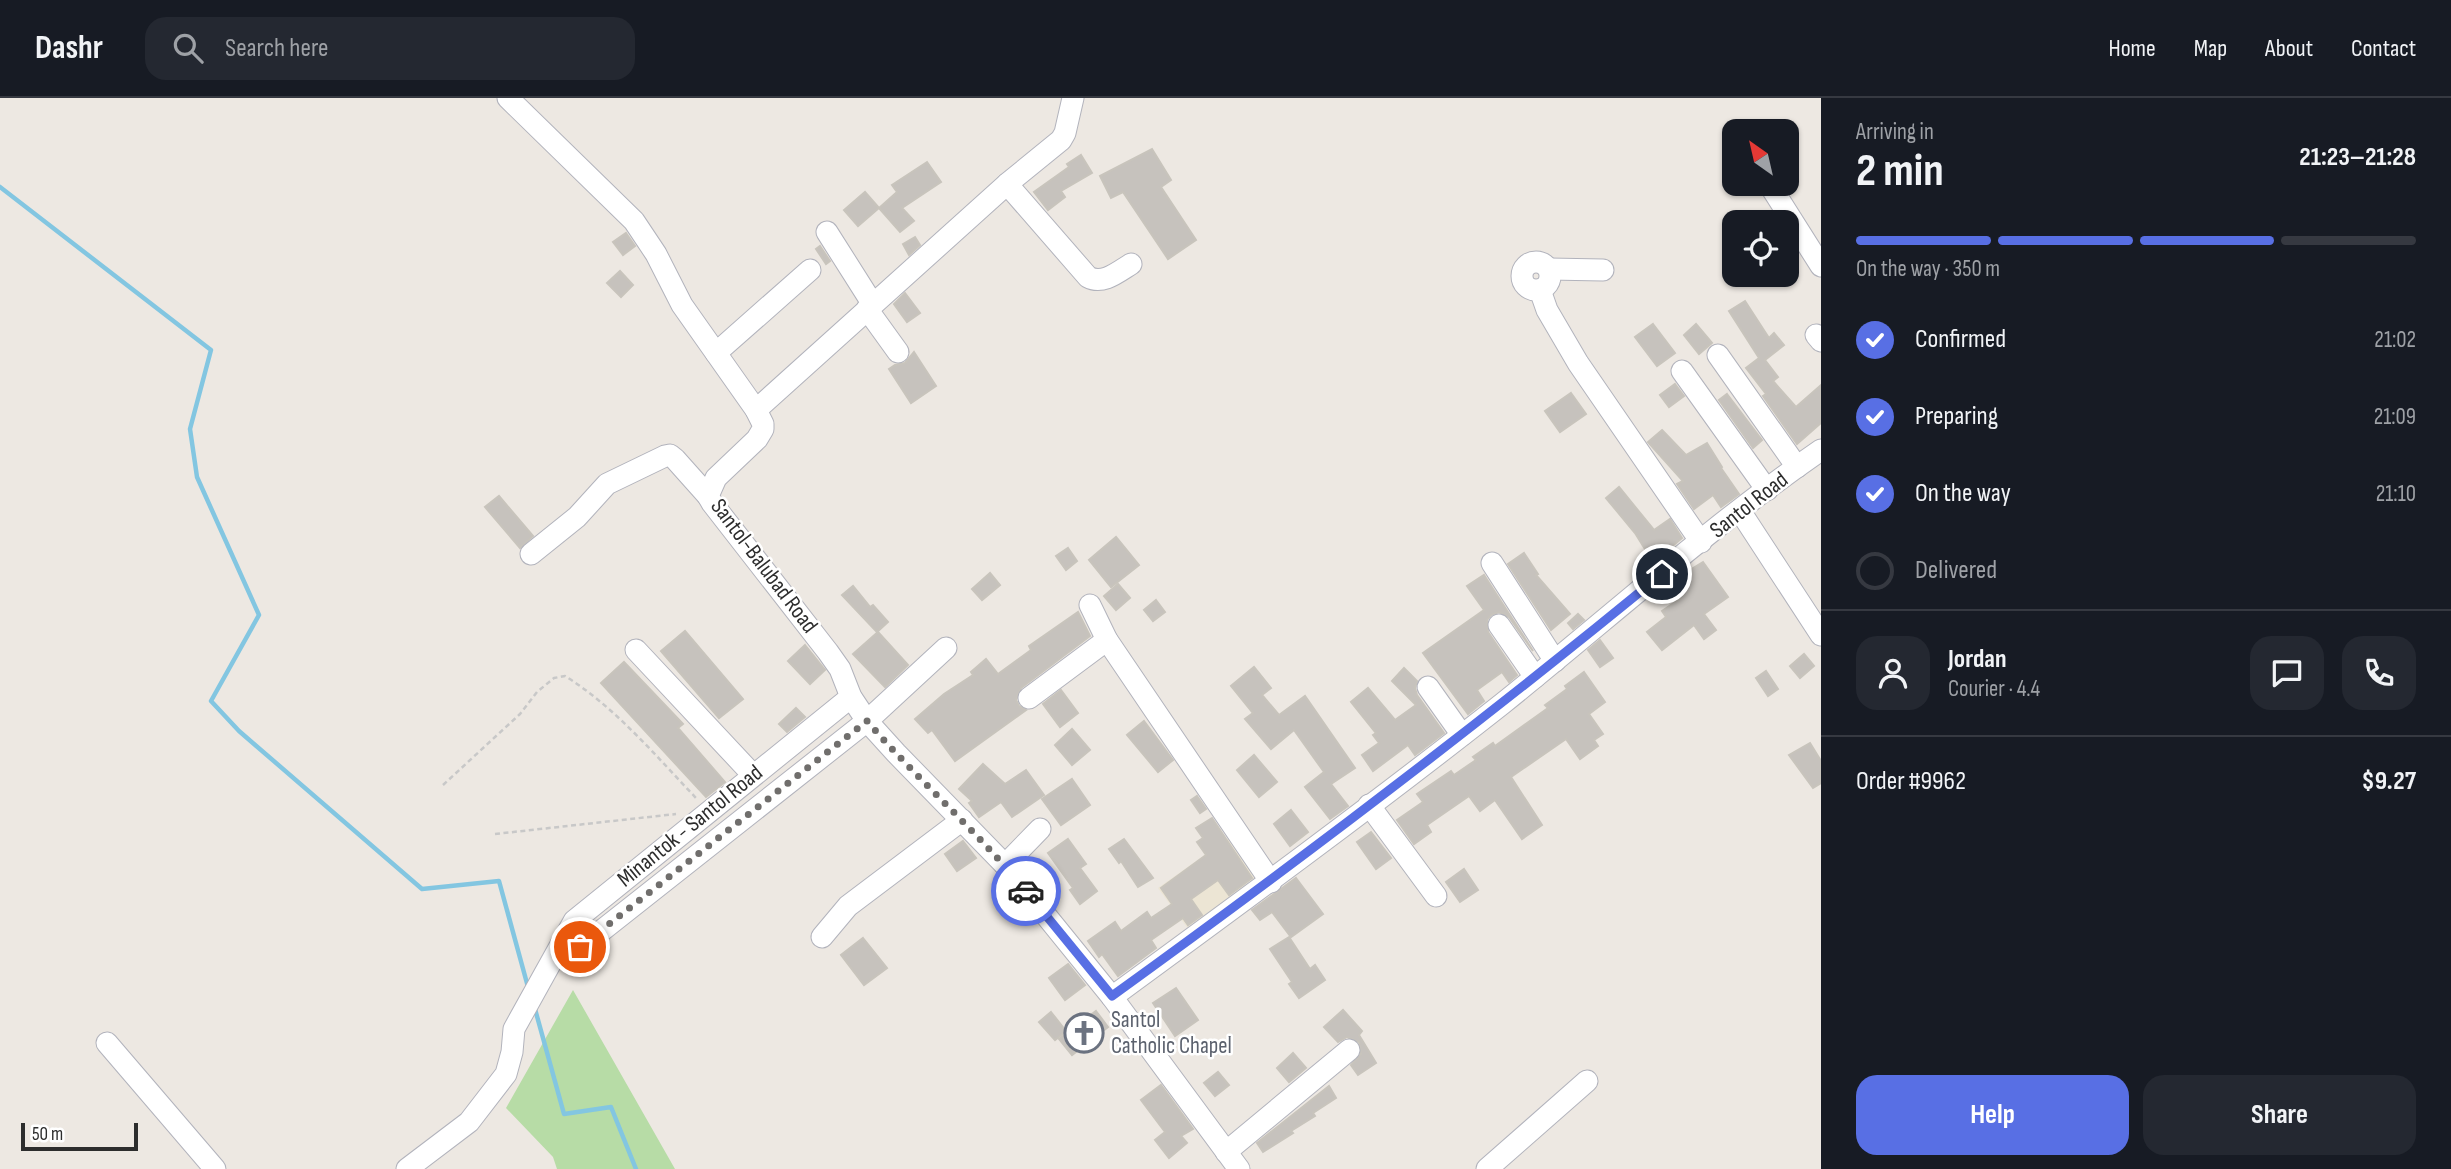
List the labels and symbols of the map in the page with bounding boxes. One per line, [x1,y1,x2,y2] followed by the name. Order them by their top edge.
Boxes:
[1722,119,1799,196] north arrow
[1704,466,1794,544] street label: Santol Road
[704,493,824,639] street label: Santol-Balubad Road
[1632,544,1692,604] pin
[612,759,768,893] street label: Minantok - Santol Road
[991,856,1061,926] courier
[550,917,610,977] pin
[1111,1006,1232,1060] place label: Santol Catholic Chapel
[1063,1012,1105,1054] church icon: Santol Catholic Chapel
[21,1120,138,1152] scale bar

